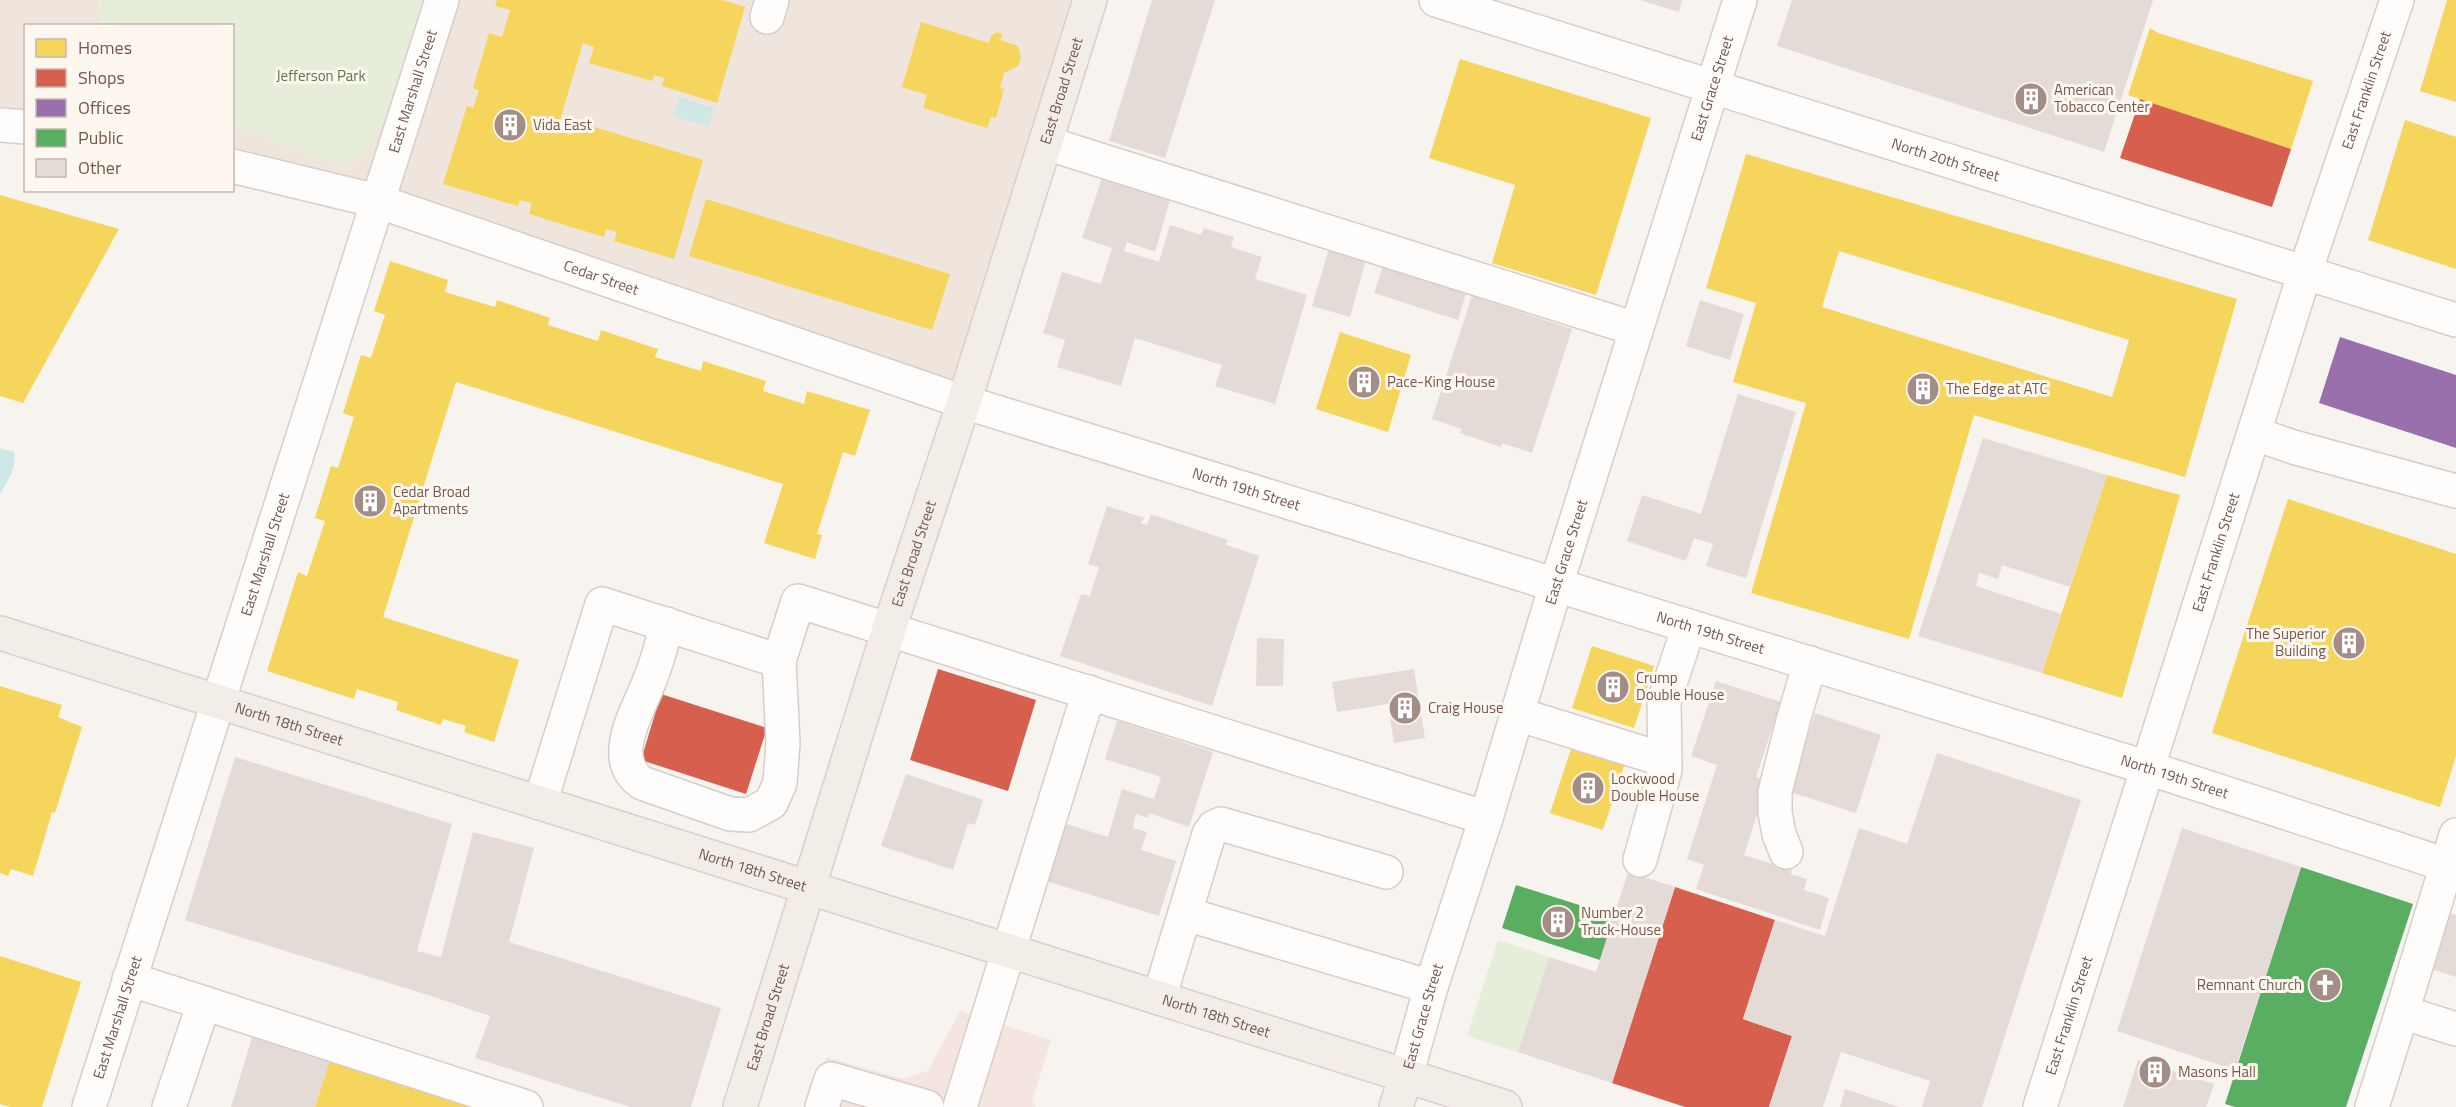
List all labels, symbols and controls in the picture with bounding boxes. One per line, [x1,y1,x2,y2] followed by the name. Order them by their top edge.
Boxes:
[24,24,234,192] legend
[382,26,443,156] street label: East Marshall Street
[2335,27,2397,152] street label: East Franklin Street
[1684,32,1739,144] street label: East Grace Street
[1034,33,1089,147] street label: East Broad Street
[78,34,132,61] text: Homes
[78,64,125,91] text: Shops
[276,64,366,87] park label: Jefferson Park
[2054,78,2150,118] place label: American Tobacco Center
[2013,81,2049,117] building icon: American Tobacco Center
[78,94,131,121] text: Offices
[492,107,528,143] building icon: Vida East
[533,113,593,136] place label: Vida East
[78,124,124,151] text: Public
[1889,132,2003,187] street label: North 20th Street
[78,154,121,181] text: Other
[560,254,643,301] street label: Cedar Street
[1346,364,1382,400] building icon: Pace-King House
[1387,370,1495,393] place label: Pace-King House
[1905,371,1941,407] building icon: The Edge at ATC
[1946,377,2048,400] place label: The Edge at ATC
[1189,461,1304,516] street label: North 19th Street
[393,480,470,520] place label: Cedar Broad Apartments
[352,483,388,519] building icon: Cedar Broad Apartments
[234,489,295,619] street label: East Marshall Street
[2186,489,2245,615] street label: East Franklin Street
[1539,496,1593,607] street label: East Grace Street
[885,497,942,610] street label: East Broad Street
[1654,605,1768,660] street label: North 19th Street
[2246,622,2326,662] place label: The Superior Building
[2331,625,2367,661] building icon: The Superior Building
[1636,666,1724,706] place label: Crump Double House
[1595,669,1631,705] building icon: Crump Double House
[1387,690,1423,726] building icon: Craig House
[232,696,347,752] street label: North 18th Street
[1428,696,1504,719] place label: Craig House
[2118,748,2232,805] street label: North 19th Street
[1611,767,1699,807] place label: Lockwood Double House
[1570,770,1606,806] building icon: Lockwood Double House
[696,842,810,898] street label: North 18th Street
[1581,901,1661,941] place label: Number 2 Truck-House
[1540,904,1576,940] building icon: Number 2 Truck-House
[87,952,148,1082] street label: East Marshall Street
[2039,952,2098,1078] street label: East Franklin Street
[740,960,795,1074] street label: East Broad Street
[1396,960,1449,1072] street label: East Grace Street
[2307,967,2343,1003] church icon: Remnant Church
[2197,973,2302,996] place label: Remnant Church
[1159,988,1274,1044] street label: North 18th Street
[2137,1054,2173,1090] building icon: Masons Hall
[2178,1060,2256,1083] place label: Masons Hall

